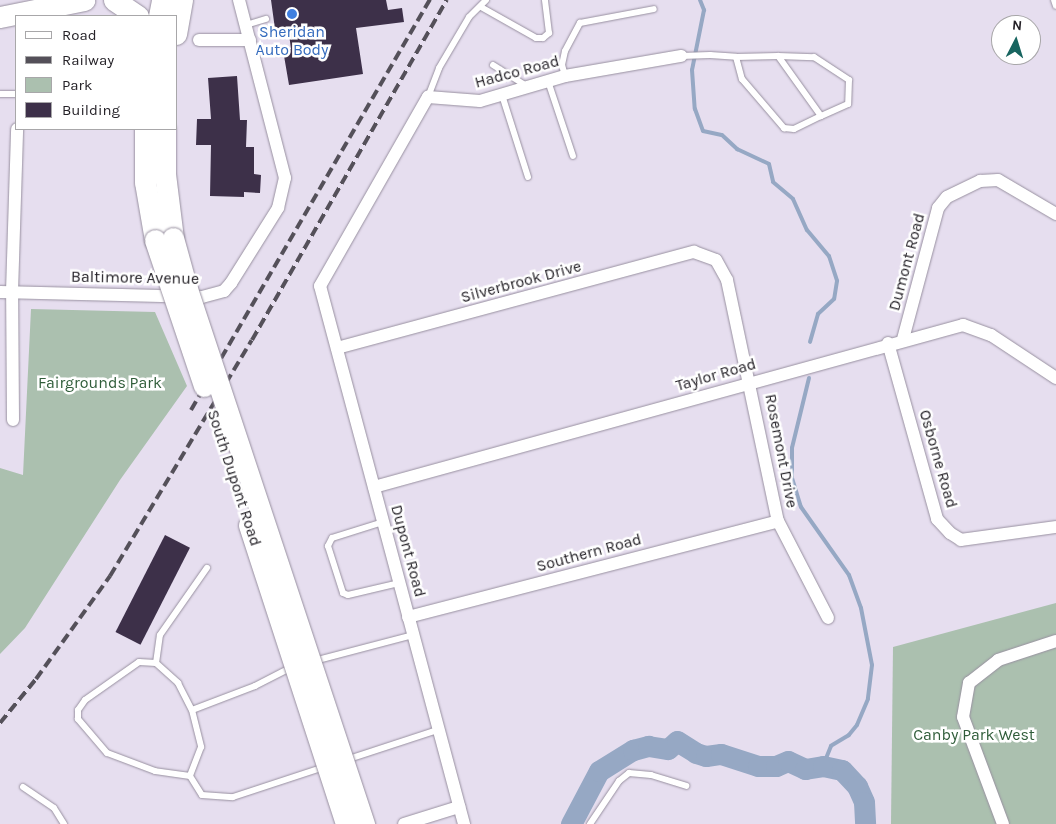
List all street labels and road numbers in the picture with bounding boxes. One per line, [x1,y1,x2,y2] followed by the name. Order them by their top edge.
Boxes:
[473,52,561,92] street label: Hadco Road
[885,211,929,313] street label: Dumont Road
[459,257,583,307] street label: Silverbrook Drive
[71,267,199,289] street label: Baltimore Avenue
[674,354,758,396] street label: Taylor Road
[761,392,801,510] street label: Rosemont Drive
[203,407,265,549] street label: South Dupont Road
[915,408,961,510] street label: Osborne Road
[386,503,430,599] street label: Dupont Road
[534,530,644,576] street label: Southern Road

